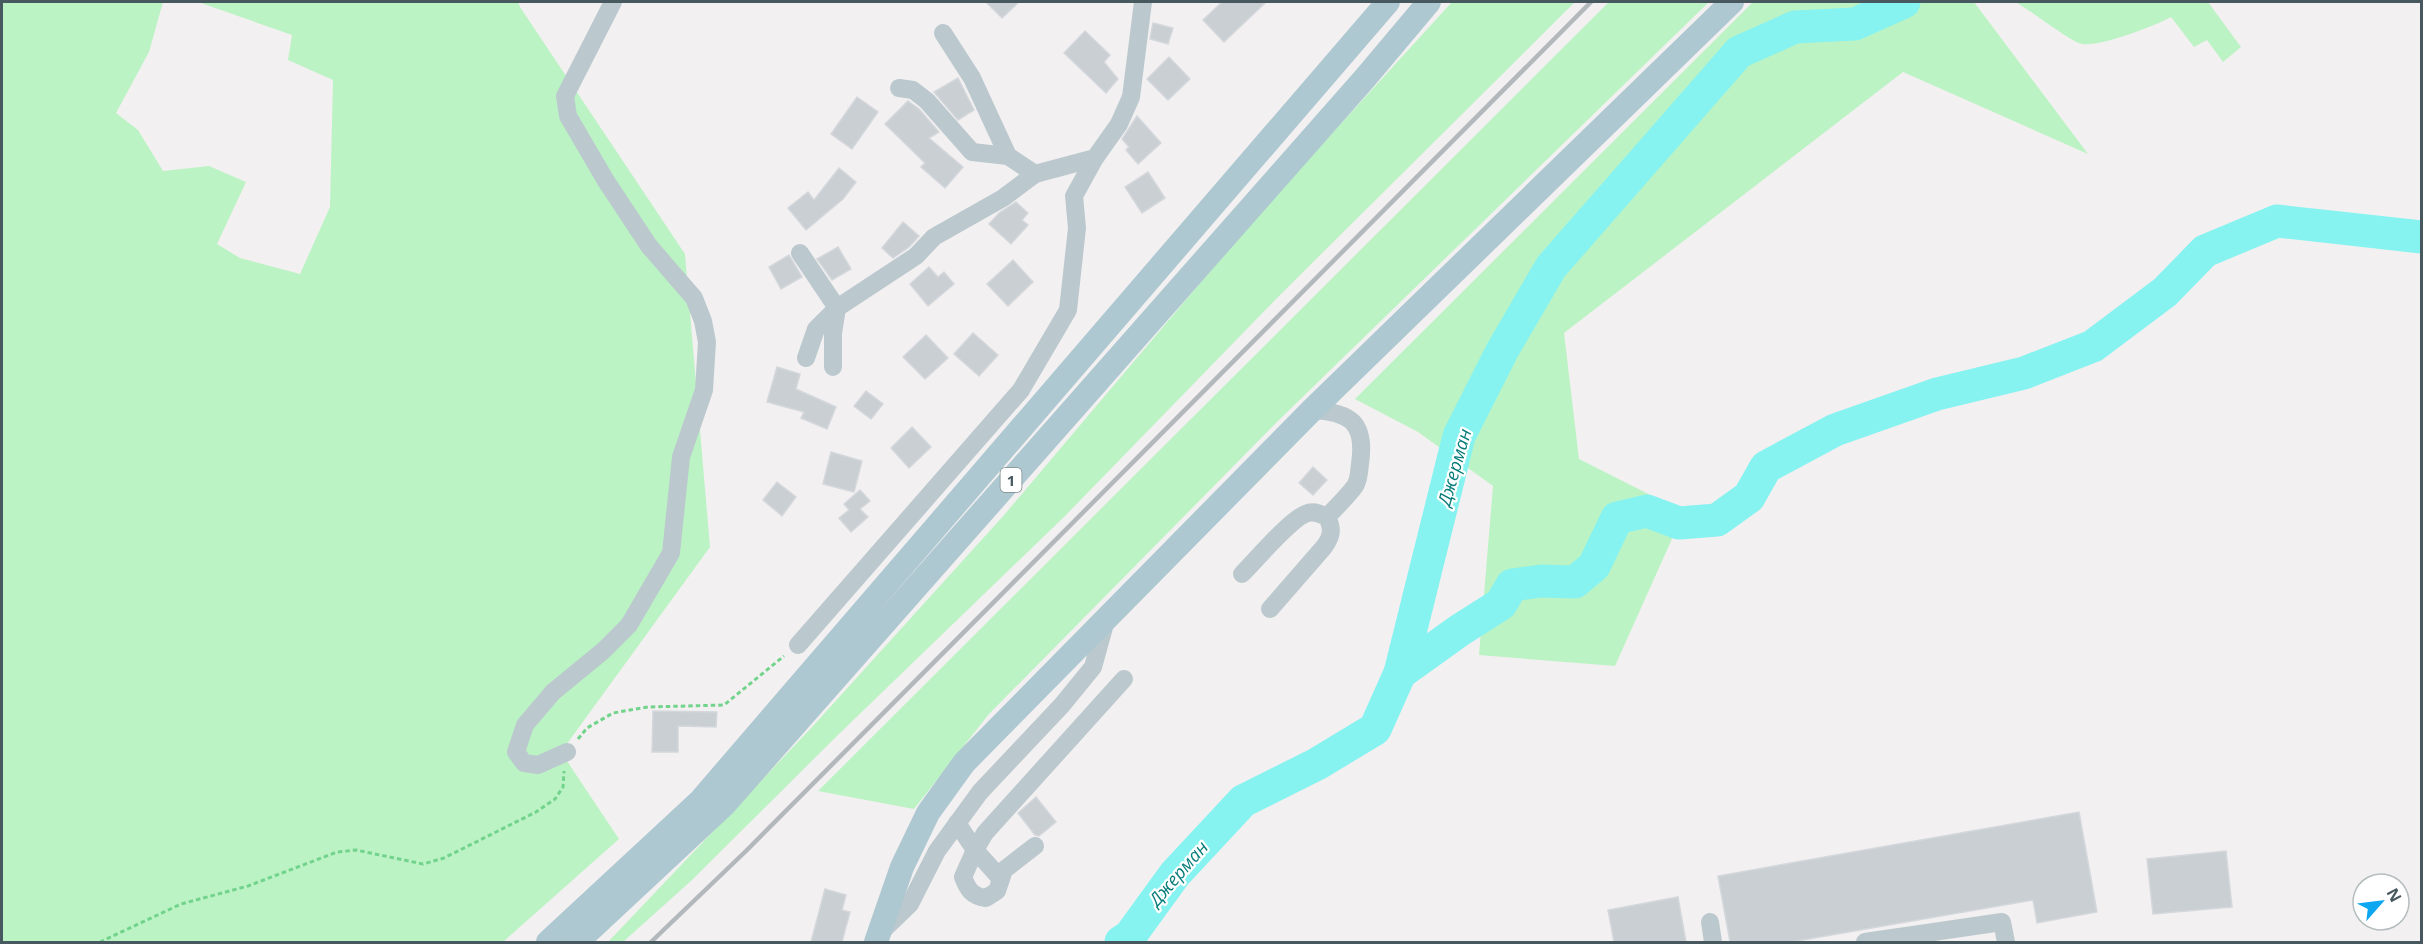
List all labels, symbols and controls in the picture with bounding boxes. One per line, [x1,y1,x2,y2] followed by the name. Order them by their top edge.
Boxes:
[1431,425,1476,510] water label: Джерман
[1000,468,1022,492] road number: 1
[1142,835,1213,912] water label: Джерман
[2351,872,2411,932] north arrow
[2381,884,2407,906] text: N

